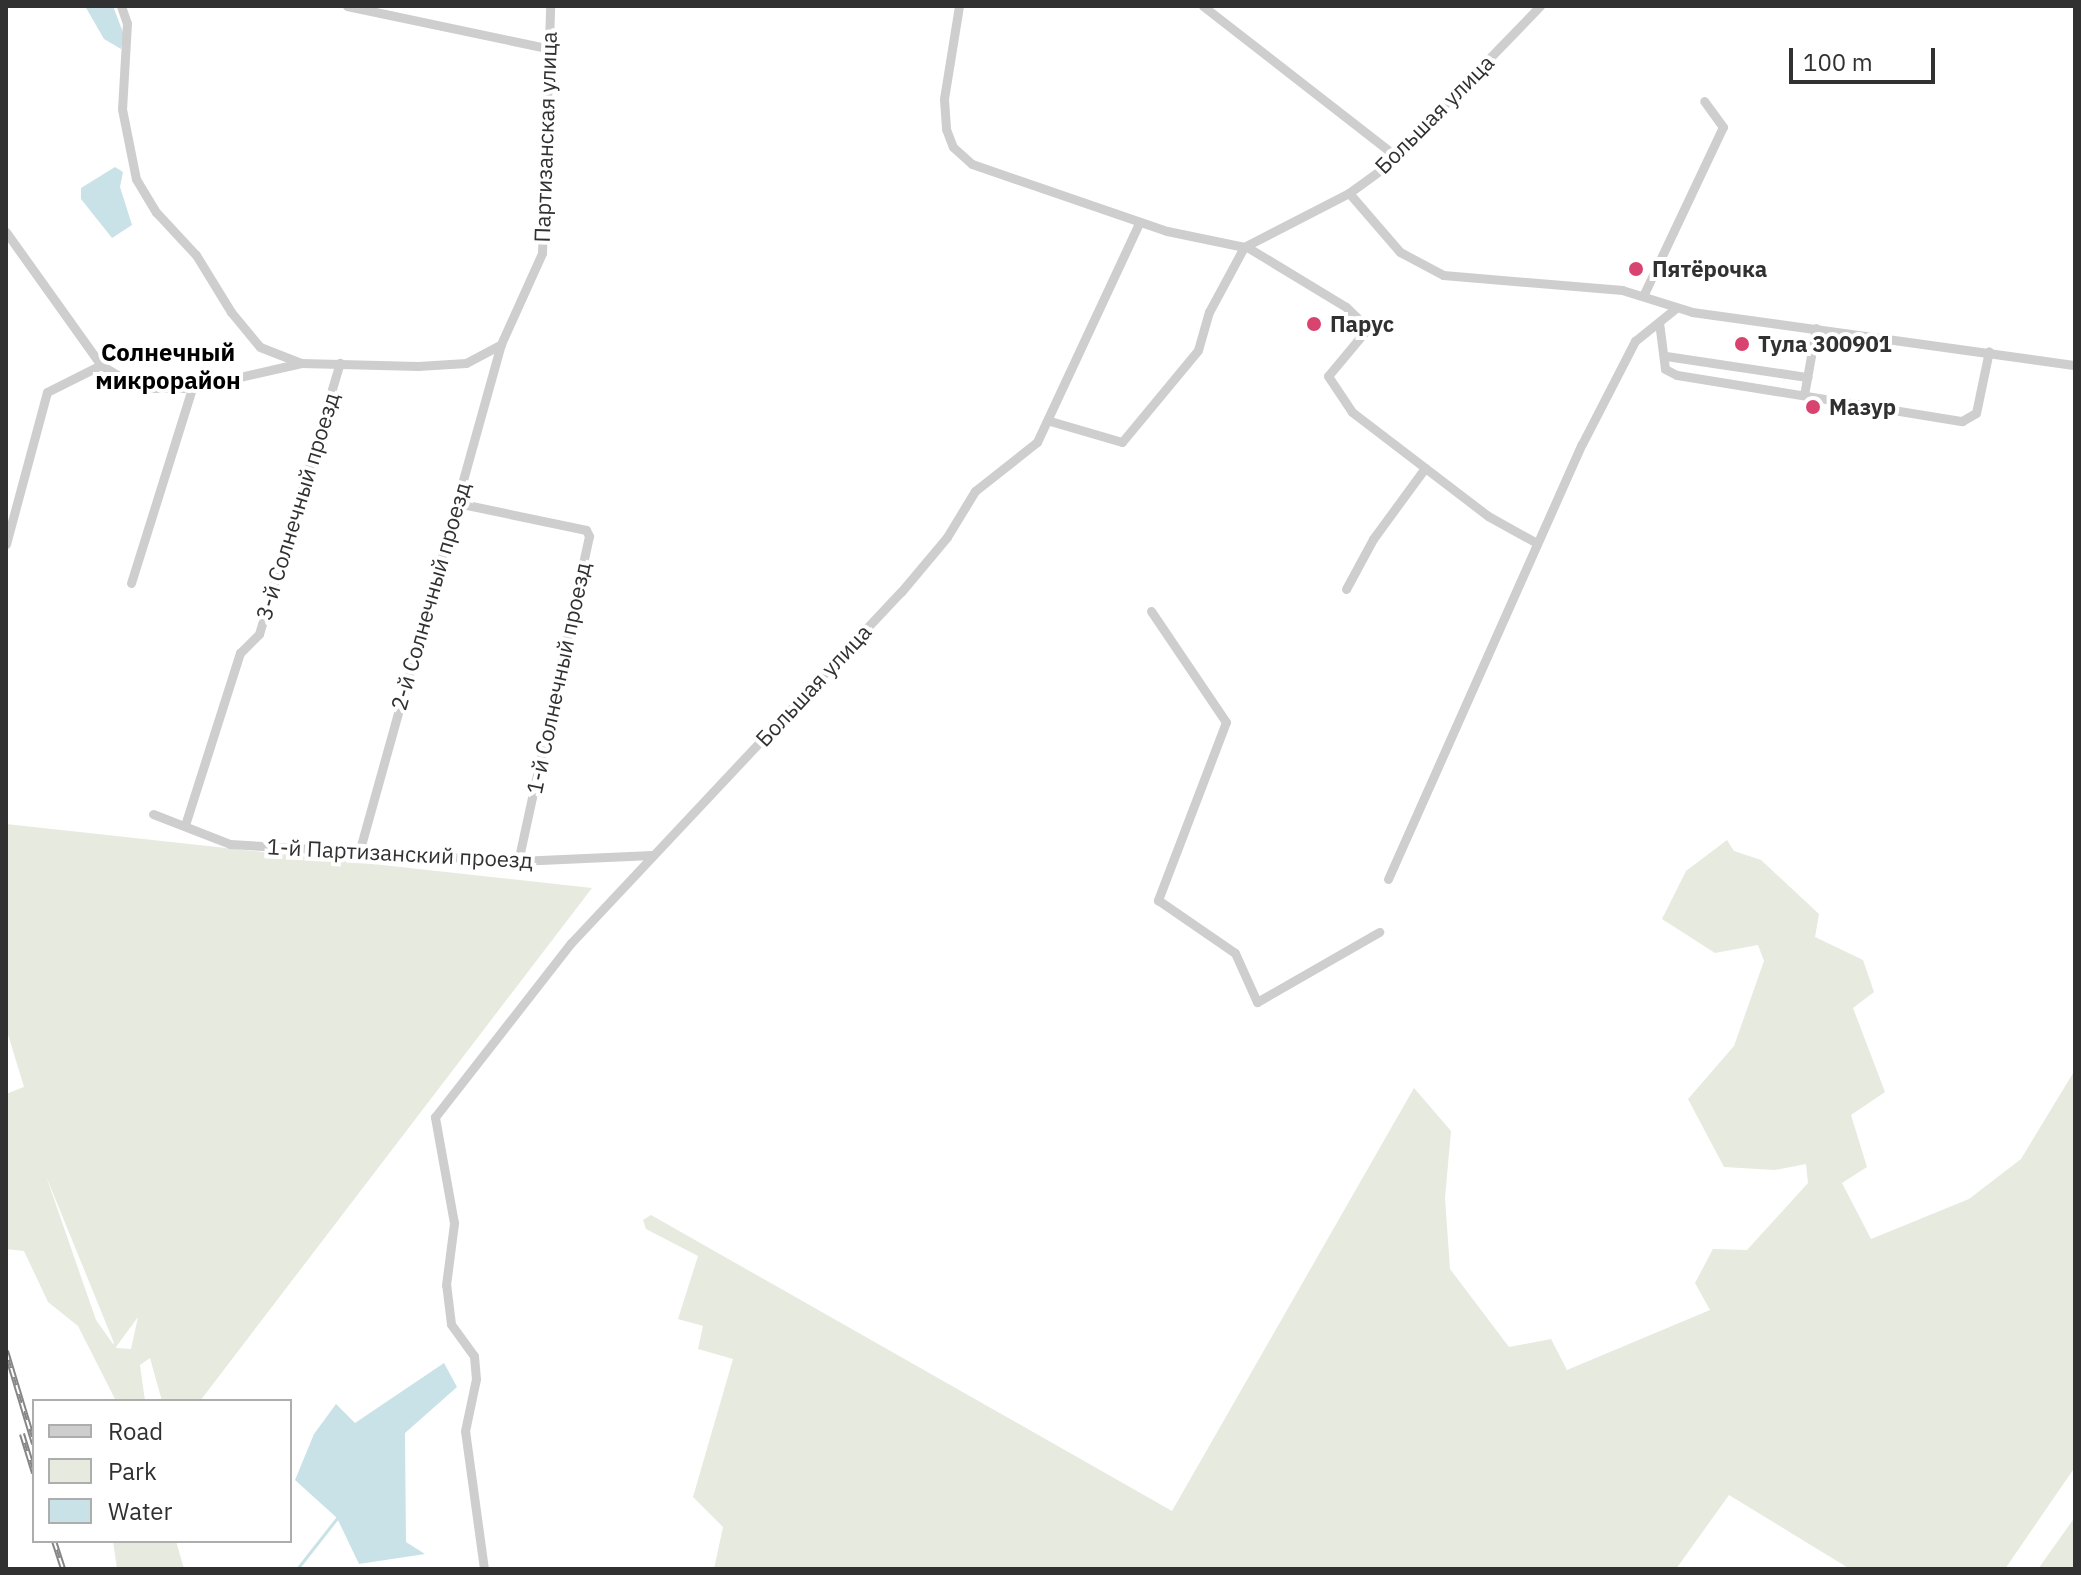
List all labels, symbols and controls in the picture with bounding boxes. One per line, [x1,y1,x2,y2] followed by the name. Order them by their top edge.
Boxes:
[528,31,562,243] street label: Партизанская улица
[1793,32,1939,82] scale bar
[1803,46,1873,78] text: 100 m
[1369,49,1499,179] street label: Большая улица
[1652,256,1767,282] place label: Пятёрочка
[1627,260,1645,278] marker: Пятёрочка
[1330,311,1394,337] place label: Парус
[1305,315,1323,333] marker: Парус
[1758,331,1892,357] place label: Тула 300901
[1733,335,1751,353] marker: Тула 300901
[95,339,241,395] district label: Солнечный микрорайон
[250,389,344,623] street label: 3-й Солнечный проезд
[1829,394,1896,420] place label: Мазур
[1804,398,1822,416] marker: Мазур
[385,479,475,713] street label: 2-й Солнечный проезд
[521,560,595,796] street label: 1-й Солнечный проезд
[750,618,876,752] street label: Большая улица
[266,833,534,873] street label: 1-й Партизанский проезд
[32,1399,292,1543] legend
[108,1415,163,1447] text: Road
[108,1455,157,1487] text: Park
[108,1495,172,1527] text: Water

